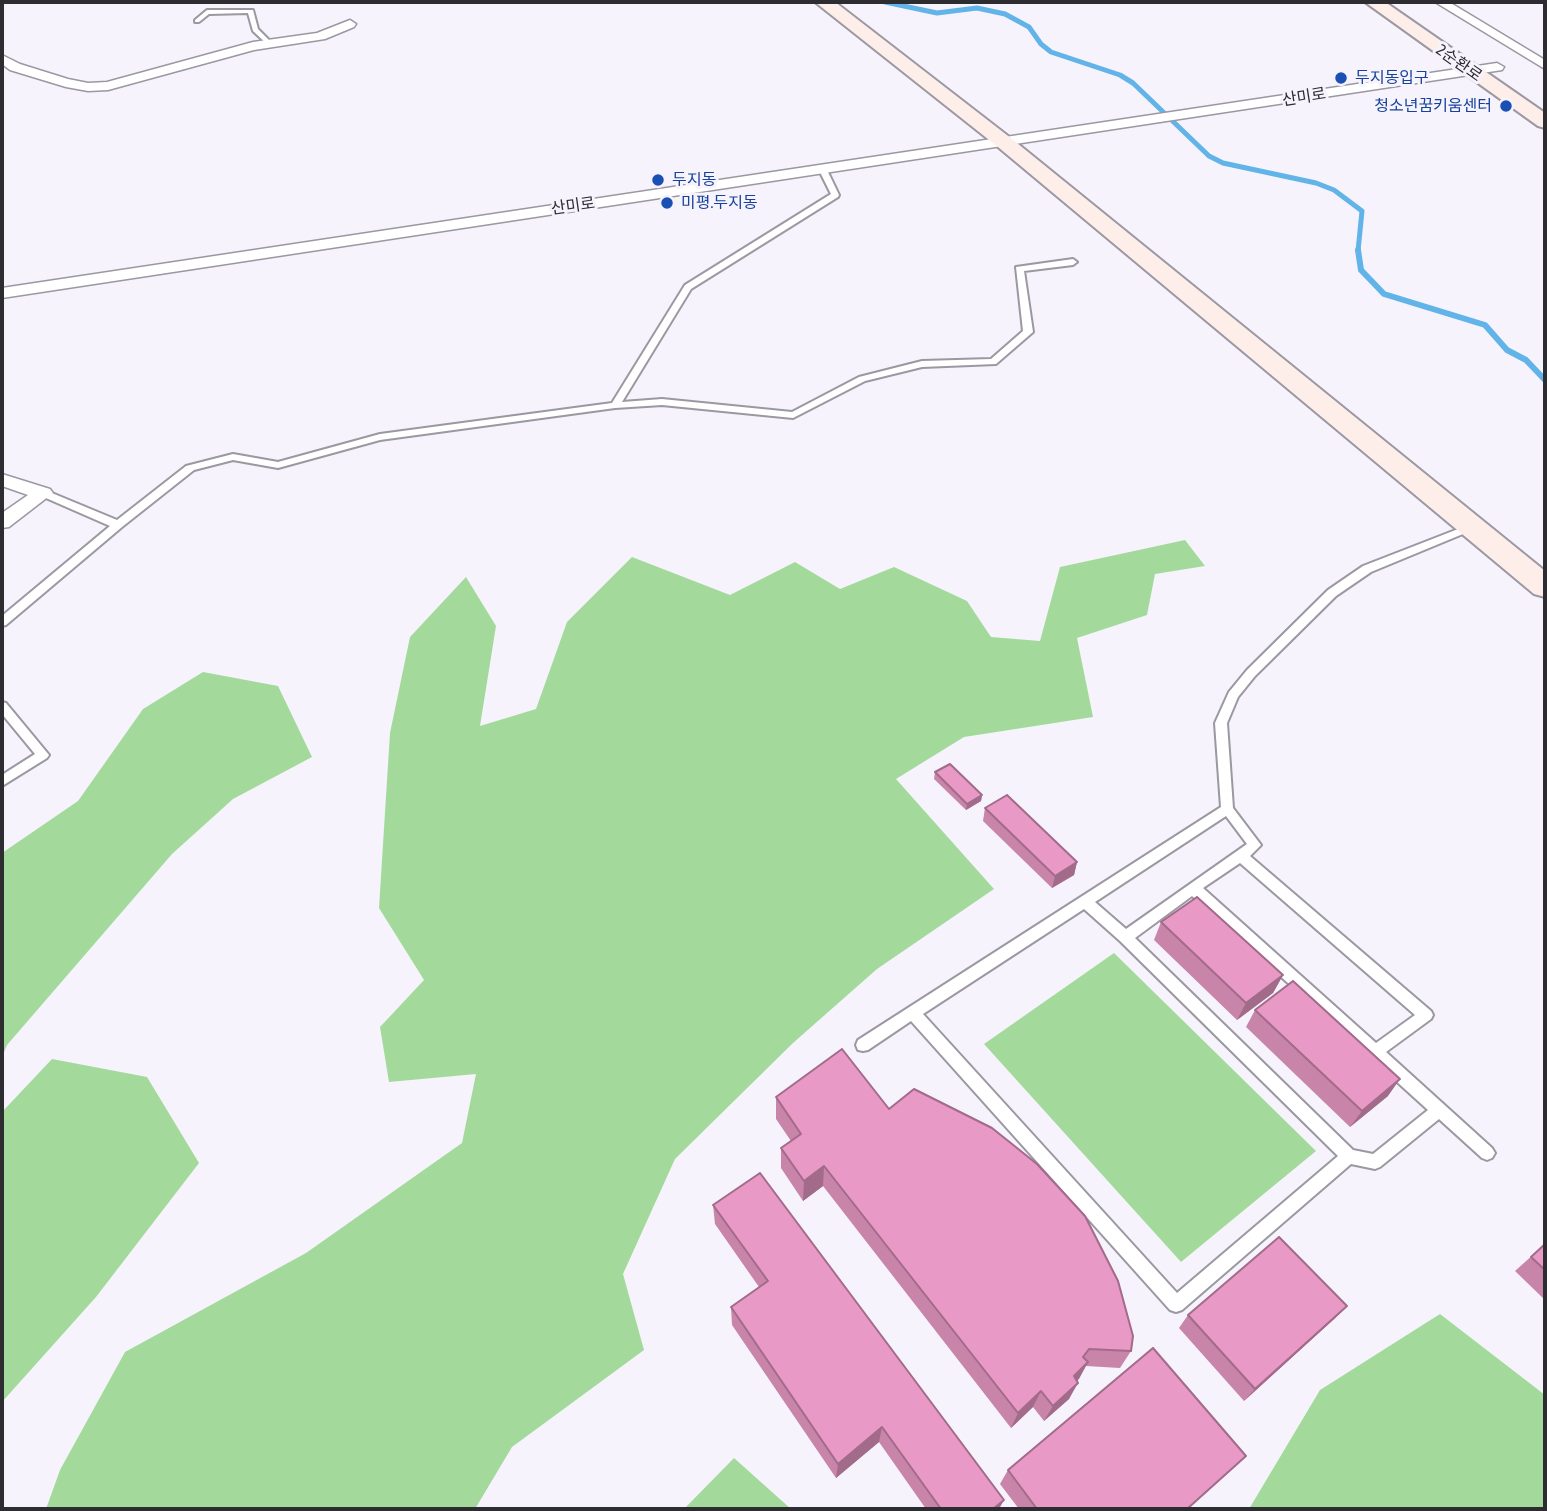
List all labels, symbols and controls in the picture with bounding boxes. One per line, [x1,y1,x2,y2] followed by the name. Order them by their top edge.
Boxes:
[1432,40,1486,86] street label: 2순환로
[1355,68,1429,88] place label: 두지동입구
[1333,70,1349,86] marker: 두지동입구
[1281,84,1327,110] street label: 산미로
[1374,96,1492,116] place label: 청소년꿈키움센터
[1498,98,1514,114] marker: 청소년꿈키움센터
[672,170,716,190] place label: 두지동
[650,172,666,188] marker: 두지동
[550,193,596,219] street label: 산미로
[681,193,757,213] place label: 미평.두지동
[659,195,675,211] marker: 미평.두지동

